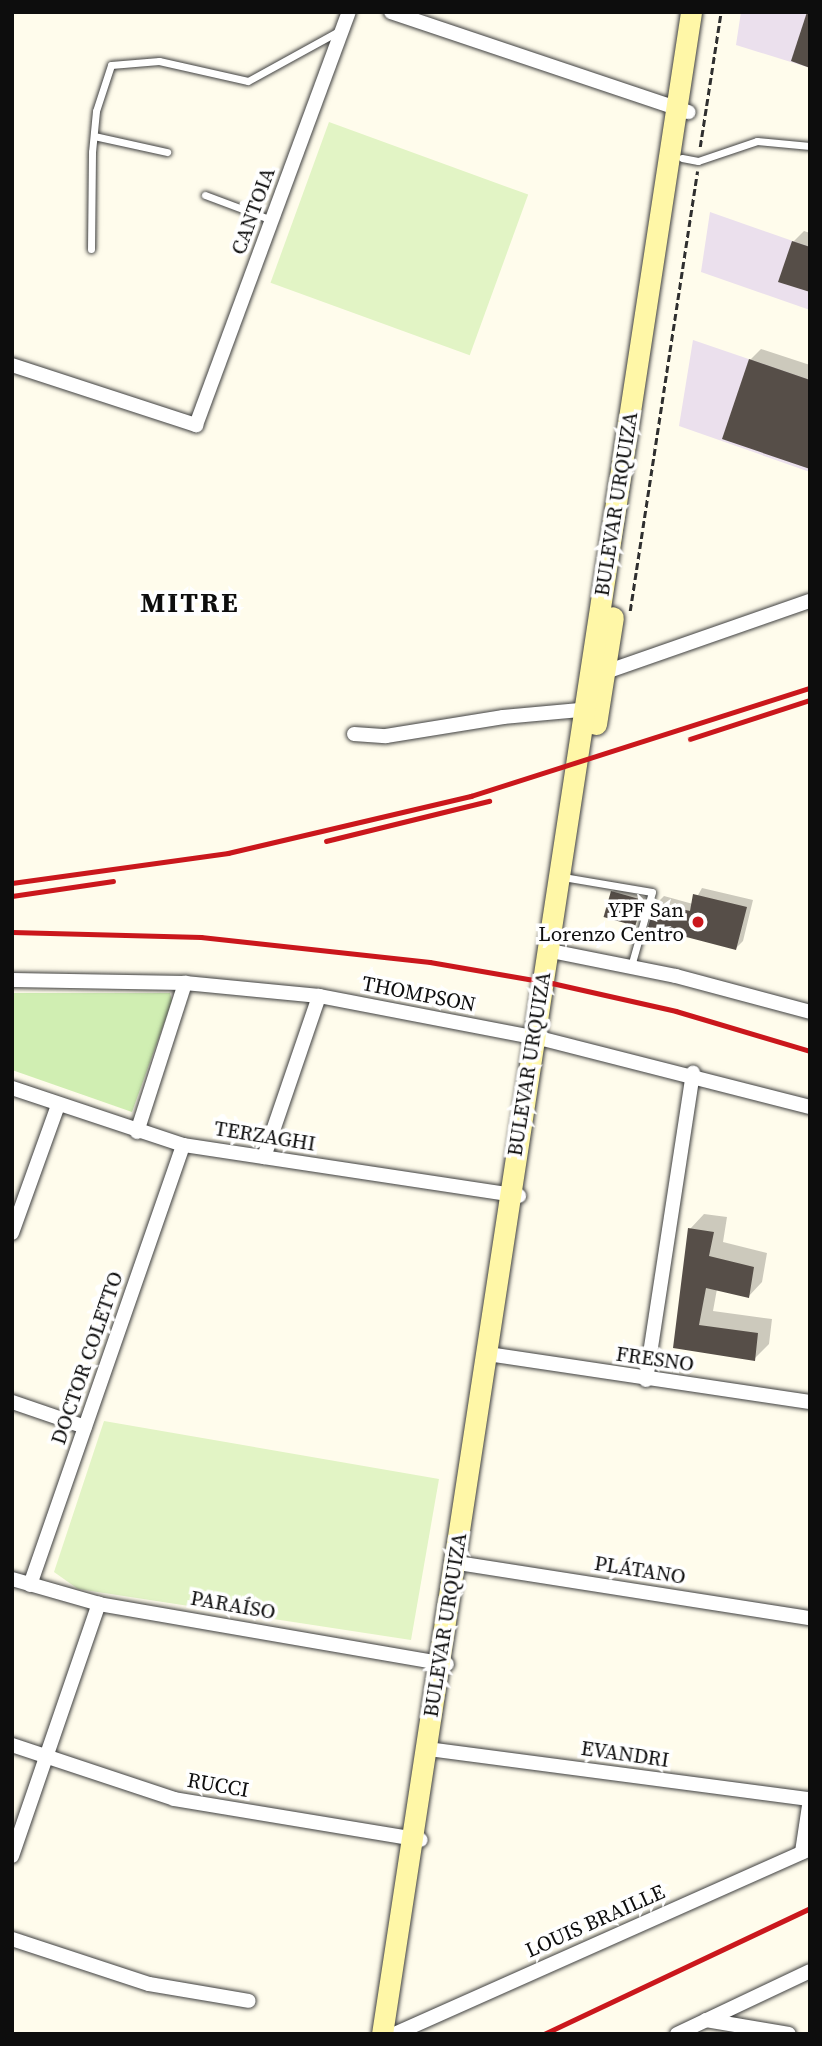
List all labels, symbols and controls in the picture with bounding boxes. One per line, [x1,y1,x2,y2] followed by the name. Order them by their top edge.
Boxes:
[226,164,280,258] street label: CANTOIA
[589,410,643,598] street label: BULEVAR URQUIZA
[141,585,239,619] district label: MITRE
[538,897,684,947] place label: YPF San Lorenzo Centro
[690,914,706,930] marker: YPF San Lorenzo Centro
[502,970,556,1158] street label: BULEVAR URQUIZA
[360,971,478,1017] street label: THOMPSON
[212,1116,318,1156] street label: TERZAGHI
[46,1268,128,1448] street label: DOCTOR COLETTO
[614,1341,696,1377] street label: FRESNO
[418,1531,472,1719] street label: BULEVAR URQUIZA
[593,1550,687,1590] street label: PLÁTANO
[189,1585,277,1625] street label: PARAÍSO
[579,1735,671,1773] street label: EVANDRI
[185,1767,251,1803] street label: RUCCI
[521,1879,669,1963] street label: LOUIS BRAILLE

